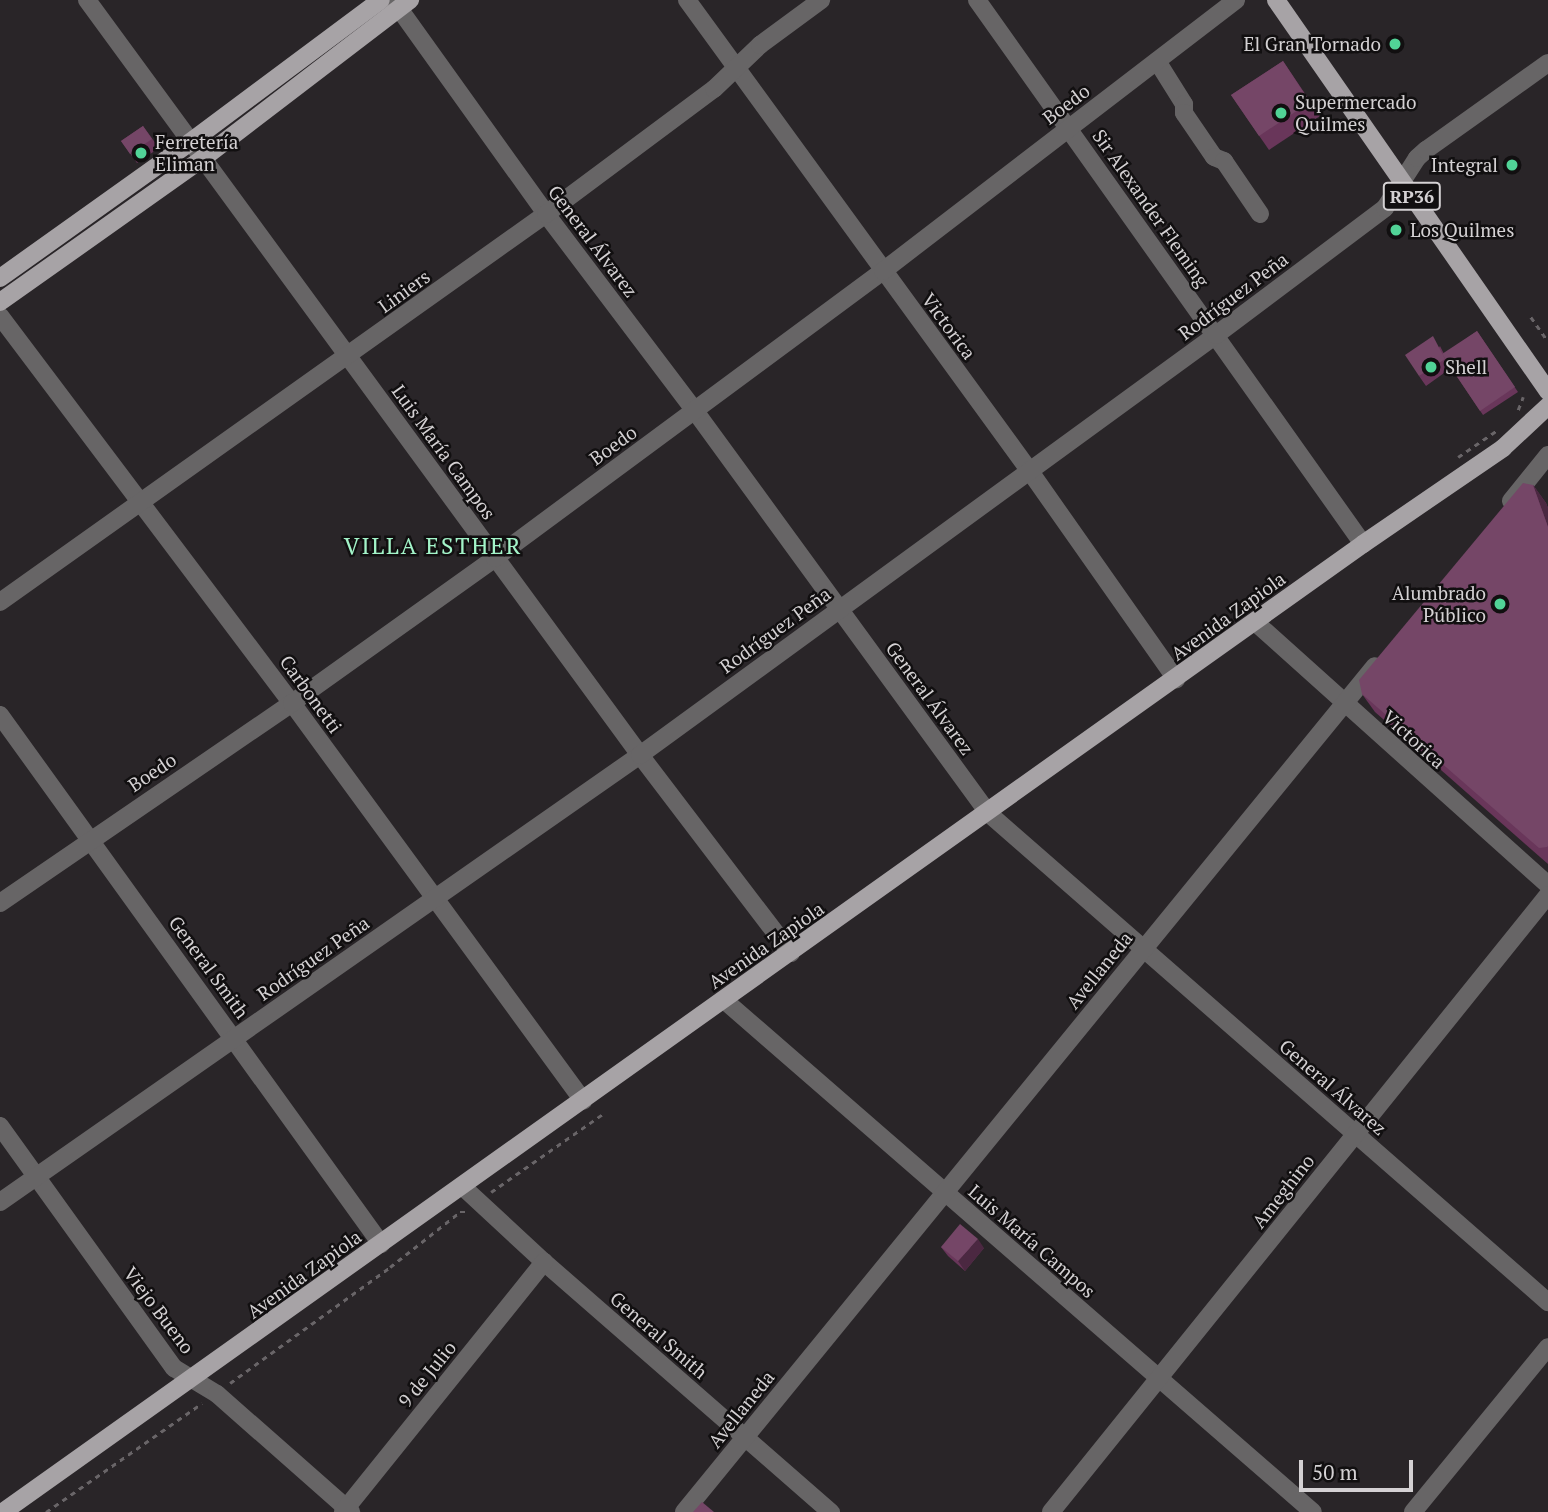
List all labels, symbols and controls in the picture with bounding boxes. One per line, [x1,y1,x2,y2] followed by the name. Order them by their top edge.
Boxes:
[1243,33,1381,55] place label: El Gran Tornado
[1387,36,1403,52] marker: El Gran Tornado
[1038,79,1094,129] street label: Boedo
[1295,91,1416,135] place label: Supermercado Quilmes
[1273,105,1289,121] marker: Supermercado Quilmes
[1088,125,1214,291] street label: Sir Alexander Fleming
[155,131,238,175] place label: Ferretería Eliman
[133,145,149,161] marker: Ferretería Eliman
[1431,154,1498,176] place label: Integral
[1504,157,1520,173] marker: Integral
[543,180,643,302] street label: General Álvarez
[1382,182,1442,210] road number: RP36
[1410,219,1514,241] place label: Los Quilmes
[1388,222,1404,238] marker: Los Quilmes
[1174,247,1292,345] street label: Rodríguez Peña
[374,265,434,317] street label: Liniers
[917,288,981,364] street label: Victorica
[1445,356,1487,378] place label: Shell
[1423,359,1439,375] marker: Shell
[387,380,501,524] street label: Luis María Campos
[585,420,641,470] street label: Boedo
[345,532,521,560] district label: VILLA ESTHER
[1166,567,1290,665] street label: Avenida Zapiola
[715,582,835,678] street label: Rodríguez Peña
[1392,582,1486,626] place label: Alumbrado Público
[1492,596,1508,612] marker: Alumbrado Público
[881,637,979,759] street label: General Álvarez
[275,651,347,737] street label: Carbonetti
[1378,705,1450,773] street label: Victorica
[124,748,180,796] street label: Boedo
[704,897,828,993] street label: Avenida Zapiola
[164,911,254,1023] street label: General Smith
[253,911,373,1005] street label: Rodríguez Peña
[1061,927,1137,1013] street label: Avellaneda
[1275,1034,1391,1140] street label: General Álvarez
[1247,1149,1319,1233] street label: Ameghino
[964,1180,1100,1302] street label: Luis María Campos
[242,1225,366,1323] street label: Avenida Zapiola
[119,1262,199,1358] street label: Viejo Bueno
[606,1287,712,1383] street label: General Smith
[393,1336,461,1412] street label: 9 de Julio
[703,1366,779,1452] street label: Avellaneda
[1303,1446,1417,1490] scale bar
[1312,1458,1358,1486] text: 50 m

